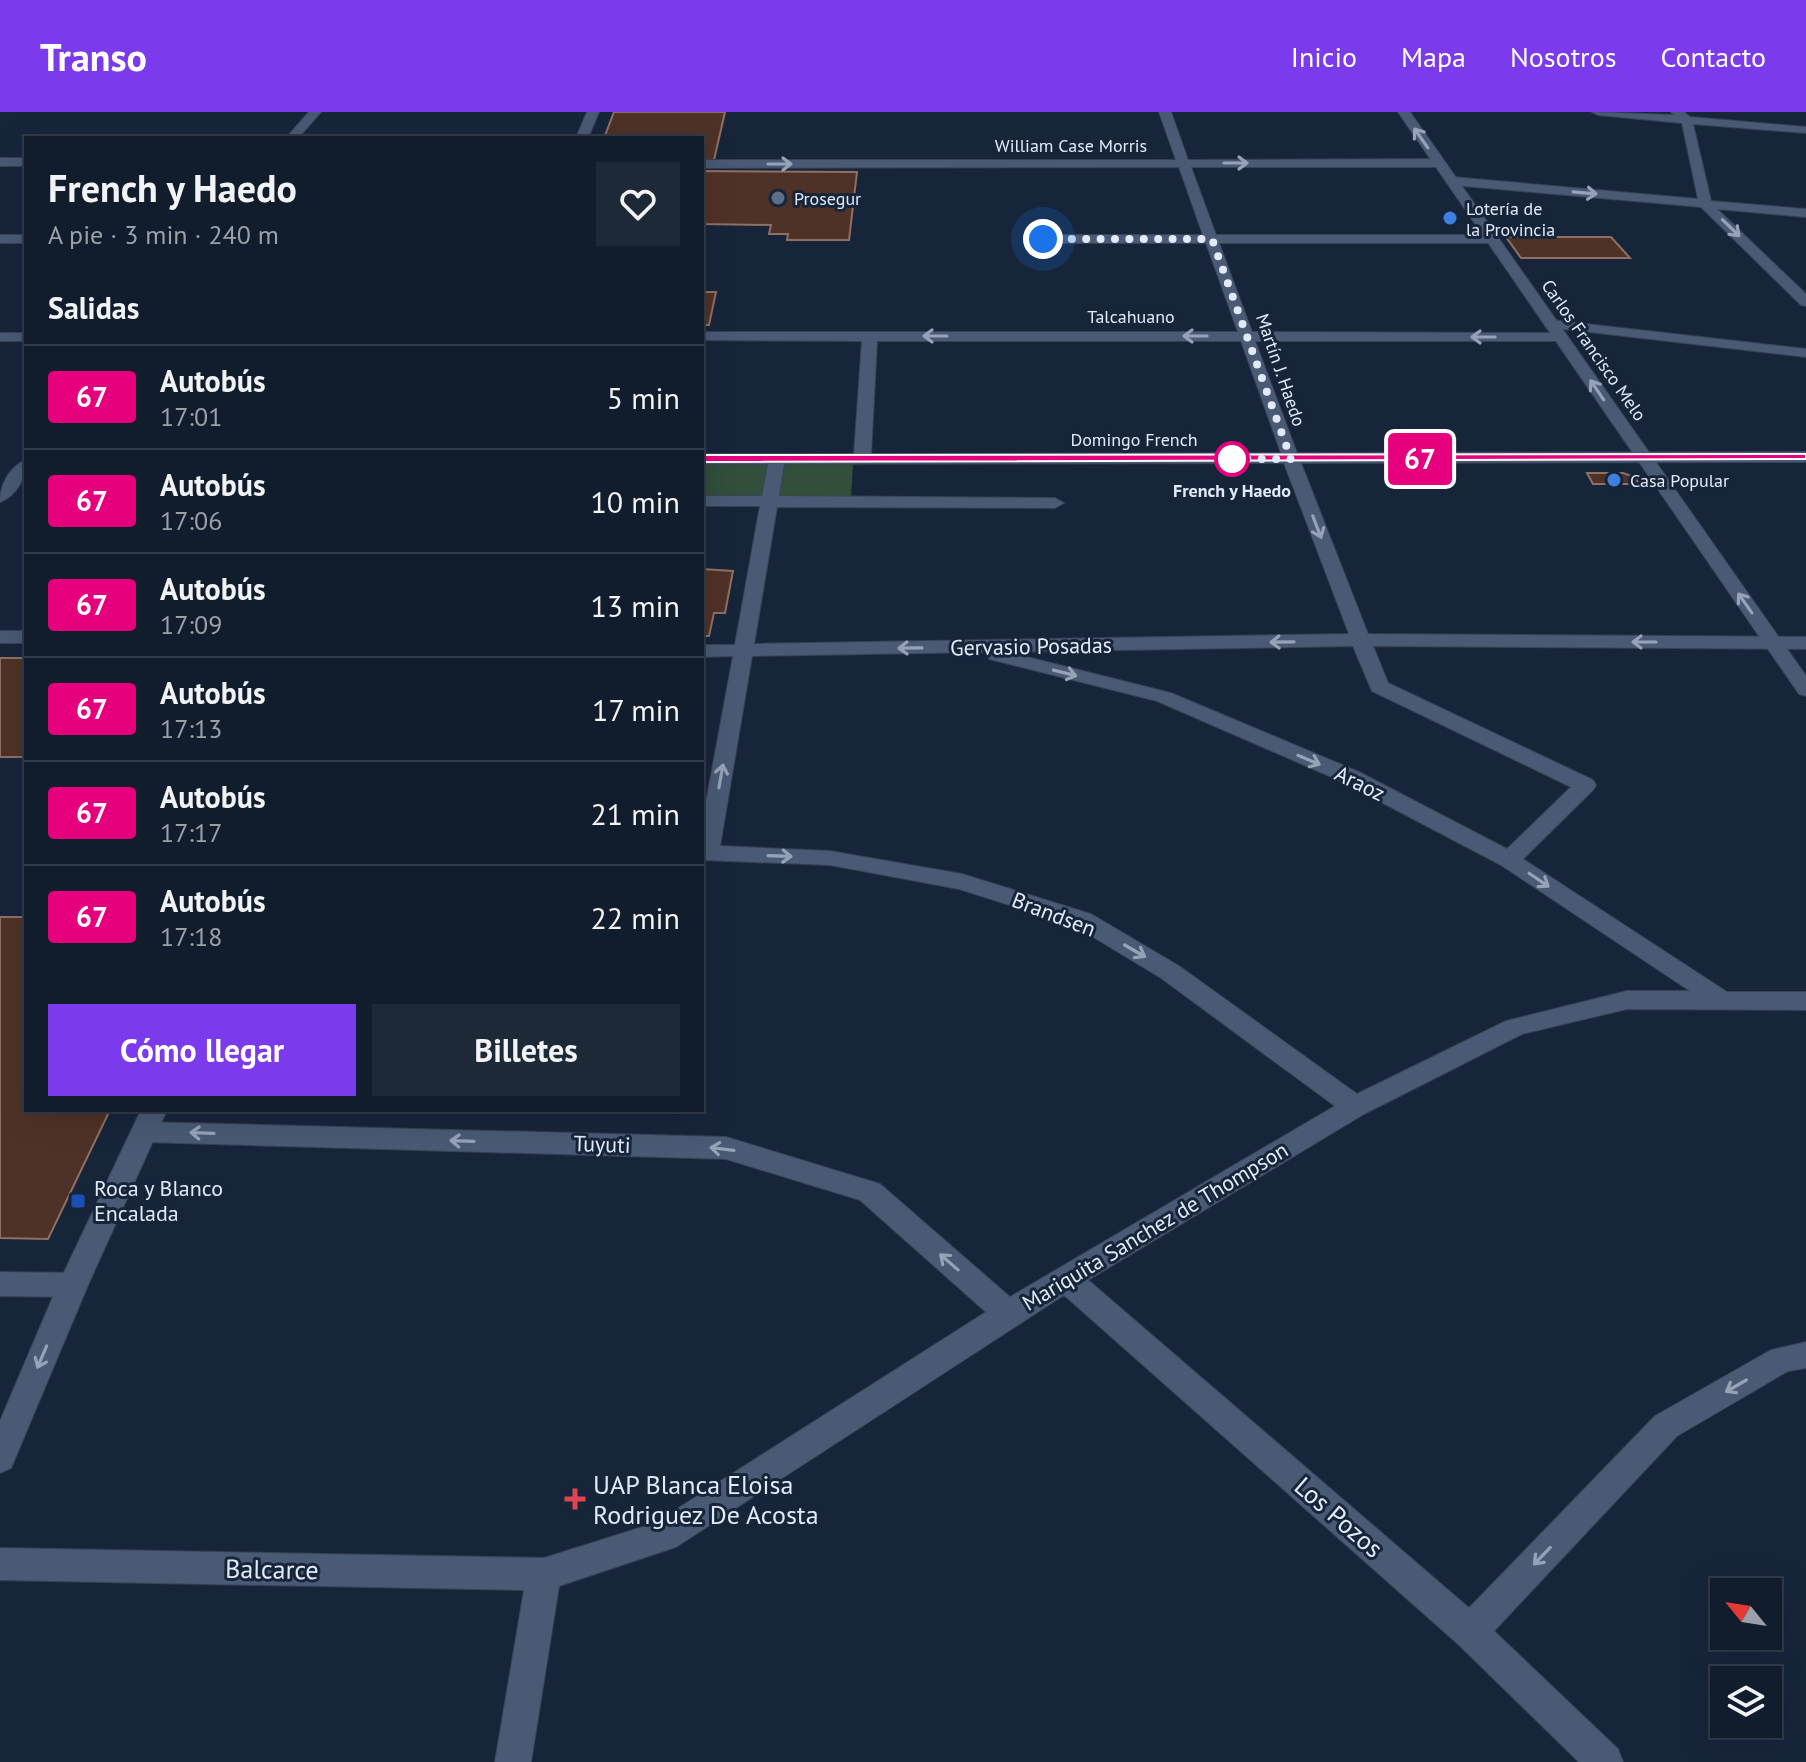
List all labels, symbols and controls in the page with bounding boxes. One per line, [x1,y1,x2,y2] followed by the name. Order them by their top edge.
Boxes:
[40,32,147,81] text: Transo
[1291,38,1357,75] text: Inicio
[1401,38,1466,75] text: Mapa
[1510,38,1616,75] text: Nosotros
[1660,38,1766,75] text: Contacto
[1413,127,1429,149] one-way arrow
[995,134,1147,157] street label: William Case Morris
[1222,155,1249,171] one-way arrow
[766,156,793,172] one-way arrow
[596,162,680,246] button: heart
[48,163,297,212] text: French y Haedo
[1571,186,1598,201] one-way arrow
[794,187,861,210] place label: Prosegur
[769,189,787,207] marker: Prosegur
[1466,197,1555,241] place label: Lotería de la Provincia
[1441,209,1459,227] marker: Lotería de la Provincia
[48,218,279,251] text: A pie · 3 min · 240 m
[1023,219,1063,259] your location
[1721,219,1741,238] one-way arrow
[1537,275,1651,425] street label: Carlos Francisco Melo
[48,288,139,327] text: Salidas
[1087,305,1175,328] street label: Talcahuano
[1251,311,1311,429] street label: Martín J. Haedo
[922,328,949,344] one-way arrow
[1182,328,1209,344] one-way arrow
[1470,329,1497,345] one-way arrow
[160,361,266,400] text: Autobús
[76,378,108,415] text: 67
[607,378,680,417] text: 5 min
[1589,379,1605,401] one-way arrow
[160,400,222,433] text: 17:01
[1070,428,1198,451] street label: Domingo French
[1384,433,1456,485] line badge: 67
[1404,440,1436,477] text: 67
[1215,442,1249,476] marker: French y Haedo
[160,465,266,504] text: Autobús
[1630,469,1729,492] place label: Casa Popular
[1605,471,1623,489] marker: Casa Popular
[1173,479,1291,502] place label: French y Haedo
[76,482,108,519] text: 67
[590,482,680,521] text: 10 min
[160,504,222,537] text: 17:06
[1311,514,1325,539] one-way arrow
[160,569,266,608] text: Autobús
[76,586,108,623] text: 67
[590,586,680,625] text: 13 min
[1737,593,1753,615] one-way arrow
[160,608,222,641] text: 17:09
[950,631,1112,661] street label: Gervasio Posadas
[1269,634,1296,649] one-way arrow
[1631,634,1658,650] one-way arrow
[897,640,924,656] one-way arrow
[1052,666,1078,681] one-way arrow
[160,673,266,712] text: Autobús
[76,690,108,727] text: 67
[592,690,680,729] text: 17 min
[160,712,222,745] text: 17:13
[1297,753,1321,768] one-way arrow
[1330,759,1390,807] street label: Araoz
[714,764,729,790] one-way arrow
[160,777,266,816] text: Autobús
[76,794,108,831] text: 67
[590,794,680,833] text: 21 min
[160,816,222,849] text: 17:17
[766,849,793,864] one-way arrow
[1528,872,1550,889] one-way arrow
[160,881,266,920] text: Autobús
[1008,885,1100,943] street label: Brandsen
[76,898,108,935] text: 67
[590,898,680,937] text: 22 min
[160,920,222,953] text: 17:18
[1123,943,1146,959] one-way arrow
[48,1004,356,1096] button: Cómo llegar
[372,1004,680,1096] button: Billetes
[189,1126,216,1141] one-way arrow
[573,1129,631,1159] street label: Tuyuti
[449,1133,476,1148] one-way arrow
[1017,1135,1293,1317] street label: Mariquita Sanchez de Thompson
[710,1141,735,1156] one-way arrow
[94,1174,223,1227] place label: Roca y Blanco Encalada
[69,1192,87,1210] marker: Roca y Blanco Encalada
[940,1253,960,1271] one-way arrow
[34,1344,49,1369] one-way arrow
[1724,1379,1748,1394] one-way arrow
[593,1468,819,1531] place label: UAP Blanca Eloisa Rodriguez De Acosta
[1288,1469,1390,1565] street label: Los Pozos
[564,1488,586,1510] marker: UAP Blanca Eloisa Rodriguez De Acosta
[1533,1546,1552,1566] one-way arrow
[225,1552,319,1586] street label: Balcarce
[1710,1578,1782,1650] north arrow
[1710,1578,1782,1738] map controls
[1710,1666,1782,1738] button: layers

